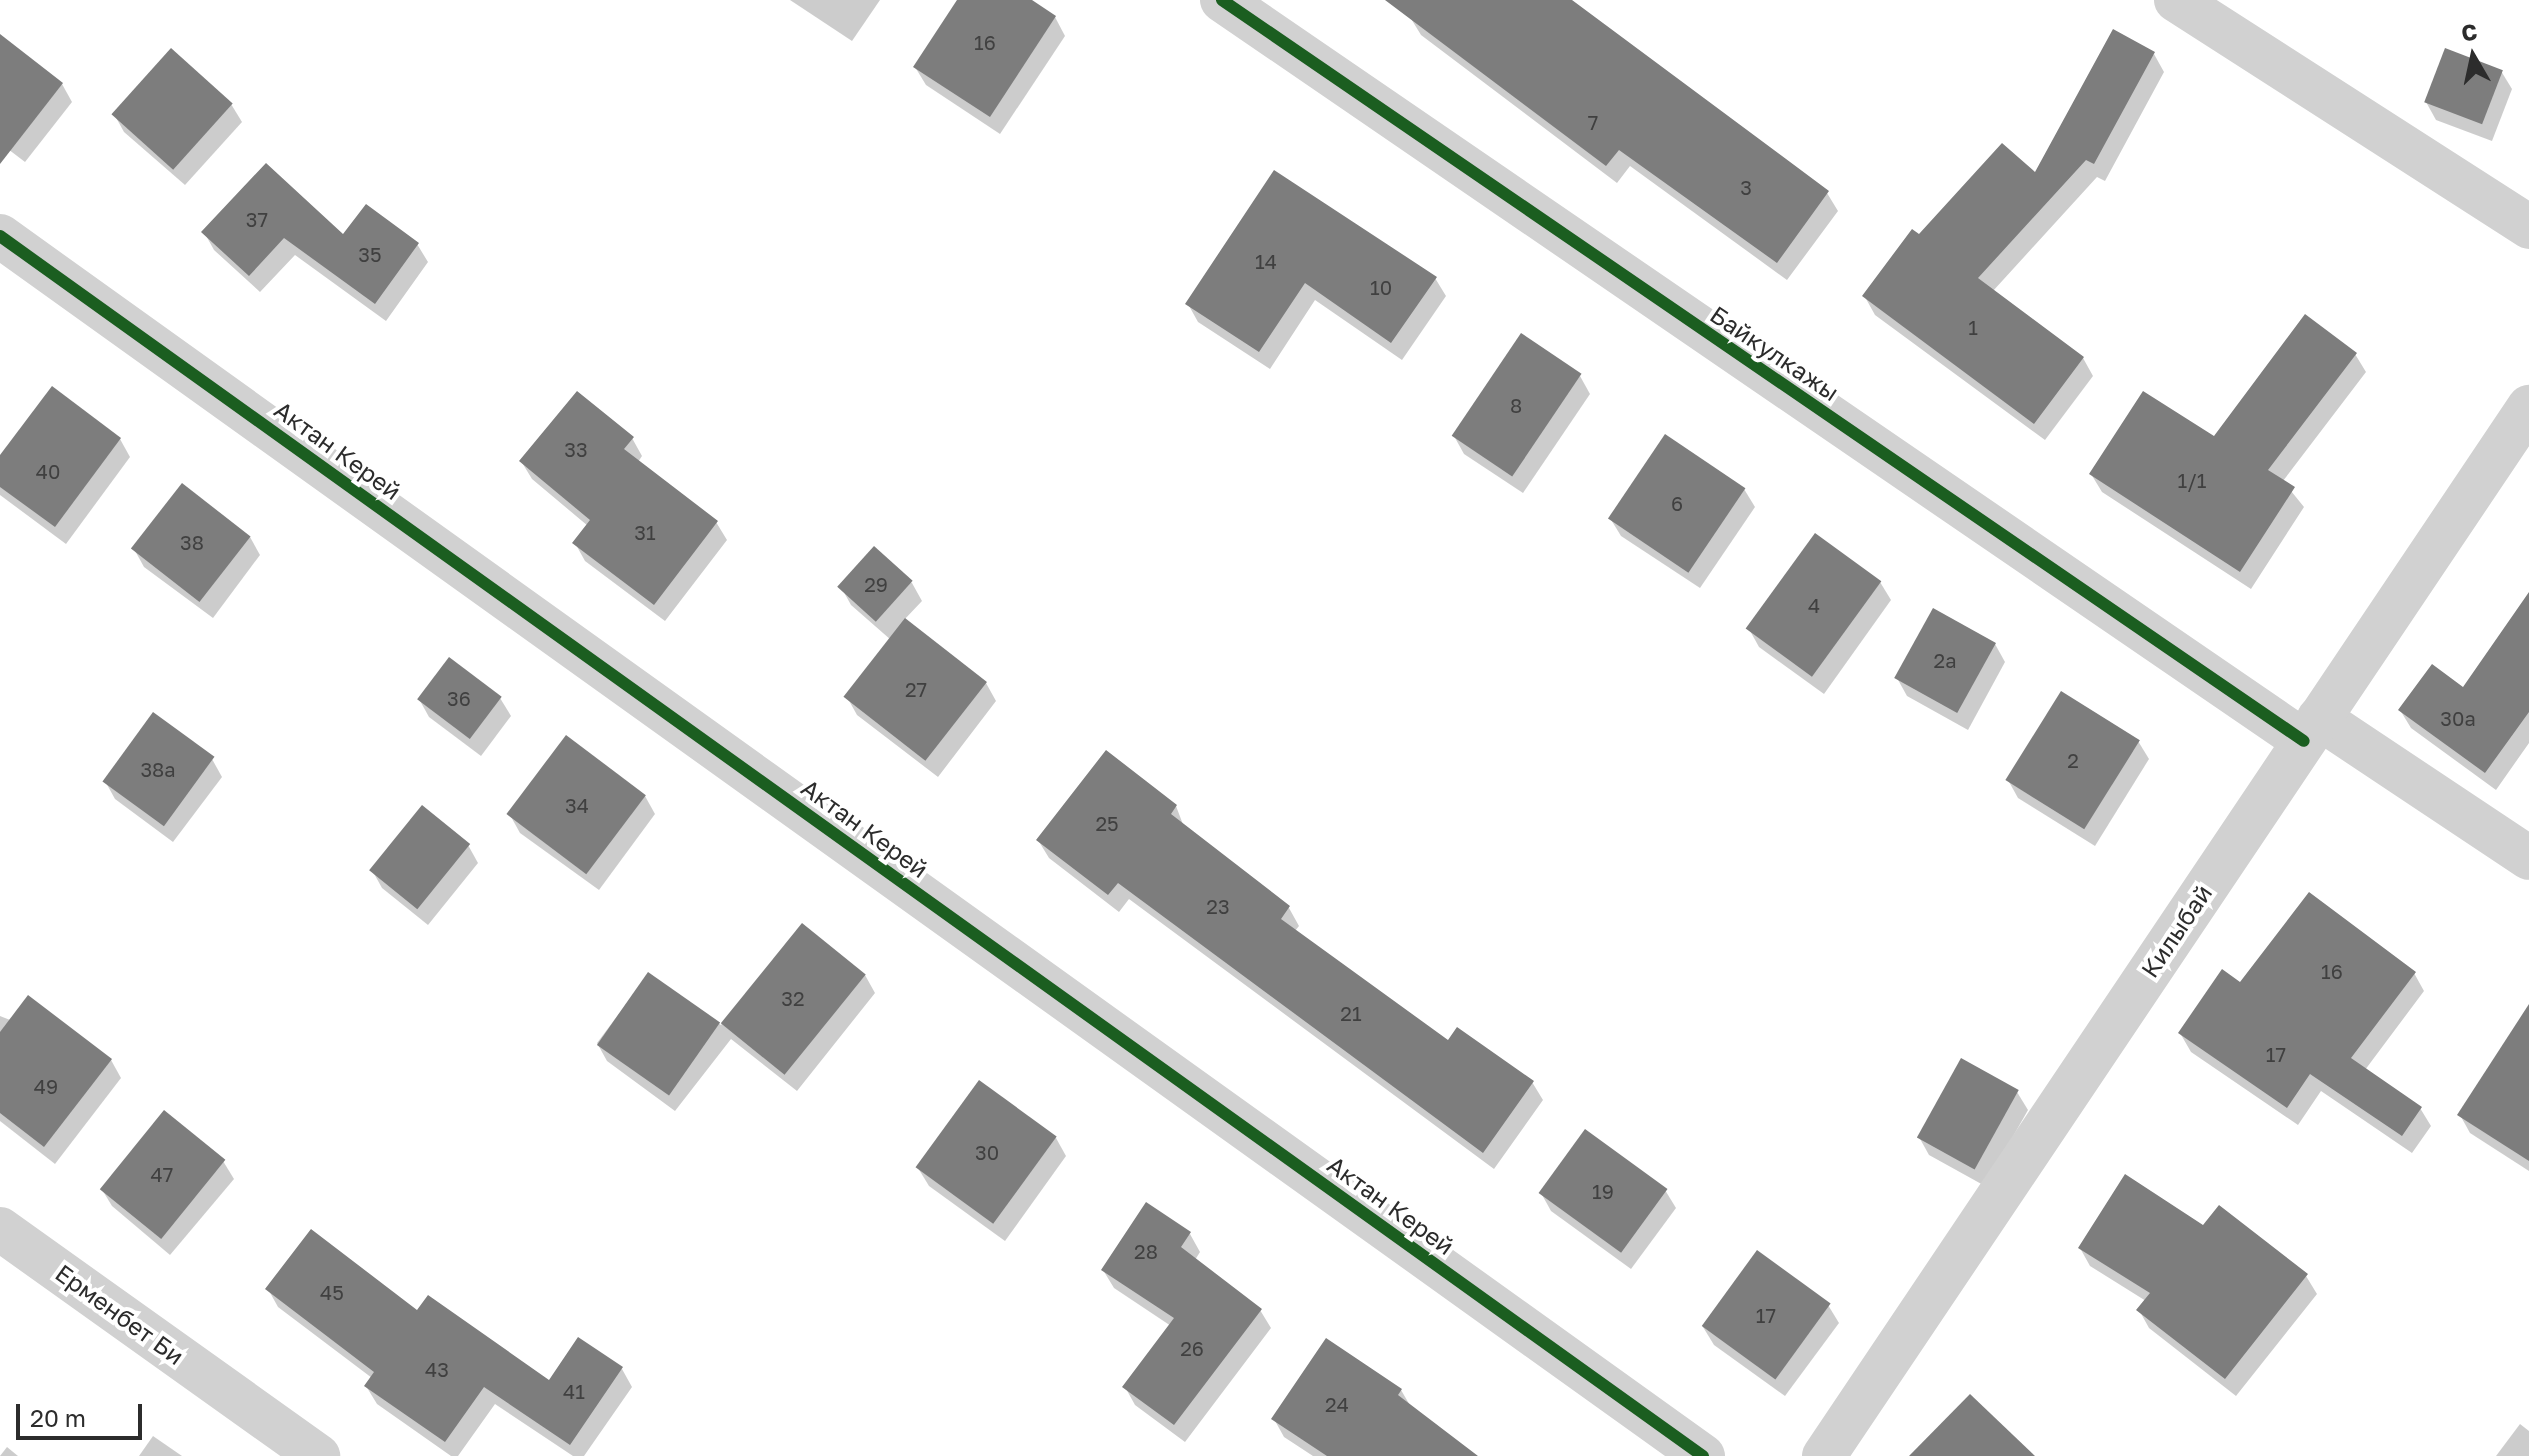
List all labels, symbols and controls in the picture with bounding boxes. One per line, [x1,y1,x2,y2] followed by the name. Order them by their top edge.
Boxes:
[2433,16,2513,96] north arrow
[2459,17,2479,46] text: С
[974,30,996,54] house number: 16
[1588,110,1598,134] house number: 7
[1740,175,1752,199] house number: 3
[246,207,268,231] house number: 37
[358,242,382,266] house number: 35
[1255,249,1277,273] house number: 14
[1370,275,1392,299] house number: 10
[1705,299,1845,407] street label: Байкулкажы
[1968,315,1978,339] house number: 1
[1510,393,1522,417] house number: 8
[269,395,407,505] street label: Актан Керей
[564,437,588,461] house number: 33
[36,459,60,483] house number: 40
[2178,468,2206,492] house number: 1/1
[1671,491,1683,515] house number: 6
[634,520,656,544] house number: 31
[180,530,204,554] house number: 38
[864,572,888,596] house number: 29
[1808,593,1820,617] house number: 4
[1934,648,1956,672] house number: 2а
[905,677,927,701] house number: 27
[447,686,471,710] house number: 36
[2440,706,2476,730] house number: 30а
[2067,748,2079,772] house number: 2
[140,757,176,781] house number: 38а
[796,773,934,883] street label: Актан Керей
[565,793,589,817] house number: 34
[1095,811,1119,835] house number: 25
[2135,879,2217,983] street label: Килыбай
[1206,894,1230,918] house number: 23
[2321,959,2343,983] house number: 16
[781,986,805,1010] house number: 32
[1340,1001,1362,1025] house number: 21
[2266,1042,2286,1066] house number: 17
[34,1074,58,1098] house number: 49
[975,1140,999,1164] house number: 30
[1322,1150,1460,1260] street label: Актан Керей
[151,1162,173,1186] house number: 47
[1592,1179,1614,1203] house number: 19
[1134,1239,1158,1263] house number: 28
[50,1258,190,1370] street label: Ерменбет Би
[320,1280,344,1304] house number: 45
[1756,1303,1776,1327] house number: 17
[1180,1336,1204,1360] house number: 26
[425,1357,449,1381] house number: 43
[563,1379,585,1403] house number: 41
[20,1388,146,1438] scale bar
[1325,1392,1349,1416] house number: 24
[30,1403,86,1432] text: 20 m

